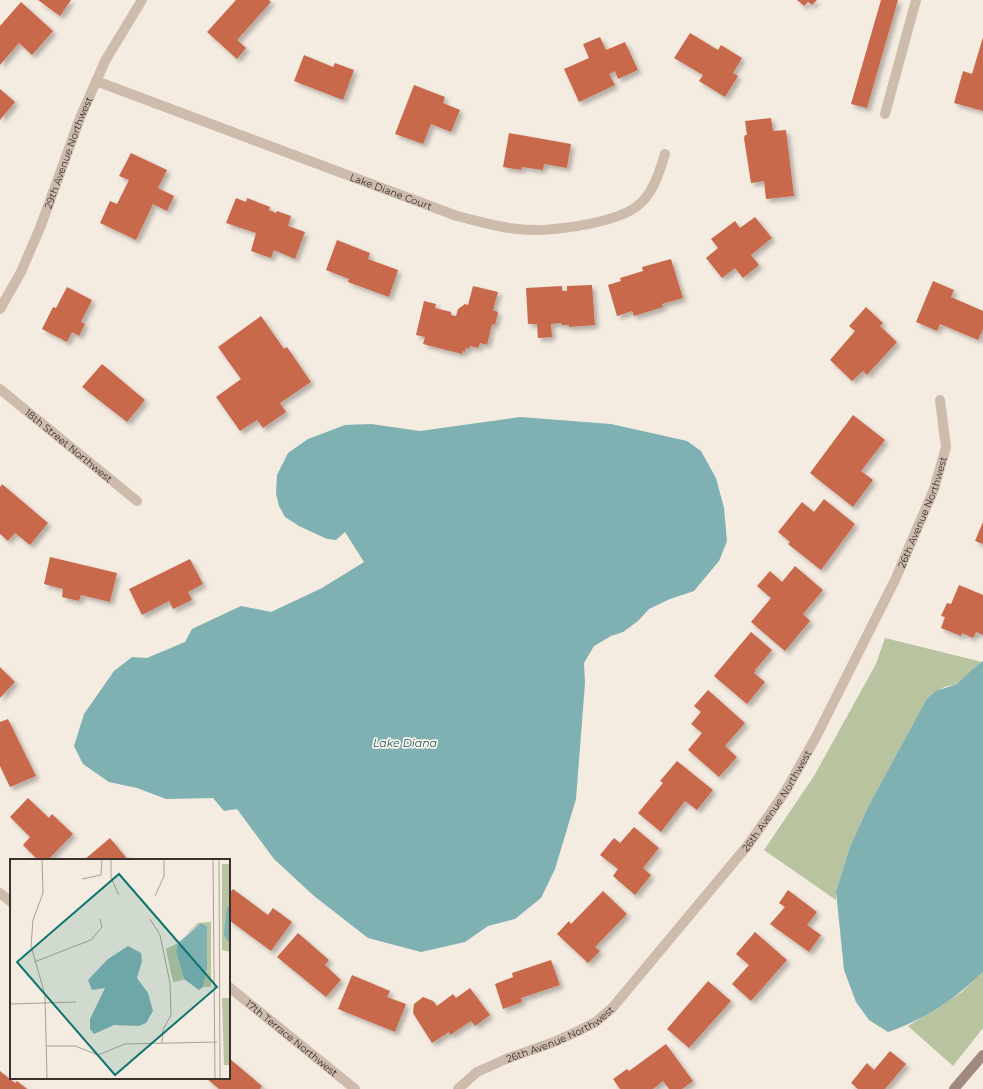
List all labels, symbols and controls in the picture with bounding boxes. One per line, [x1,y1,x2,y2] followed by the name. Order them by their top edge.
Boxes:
[42,95,96,211] street label: 29th Avenue Northwest
[348,171,434,213] street label: Lake Diane Court
[22,406,115,485] street label: 18th Street Northwest
[895,455,950,570] street label: 26th Avenue Northwest
[373,736,437,750] water label: Lake Diana
[739,748,814,855] street label: 26th Avenue Northwest
[10,859,230,1079] inset map
[243,997,340,1079] street label: 17th Terrace Northwest
[504,1003,617,1065] street label: 26th Avenue Northwest

